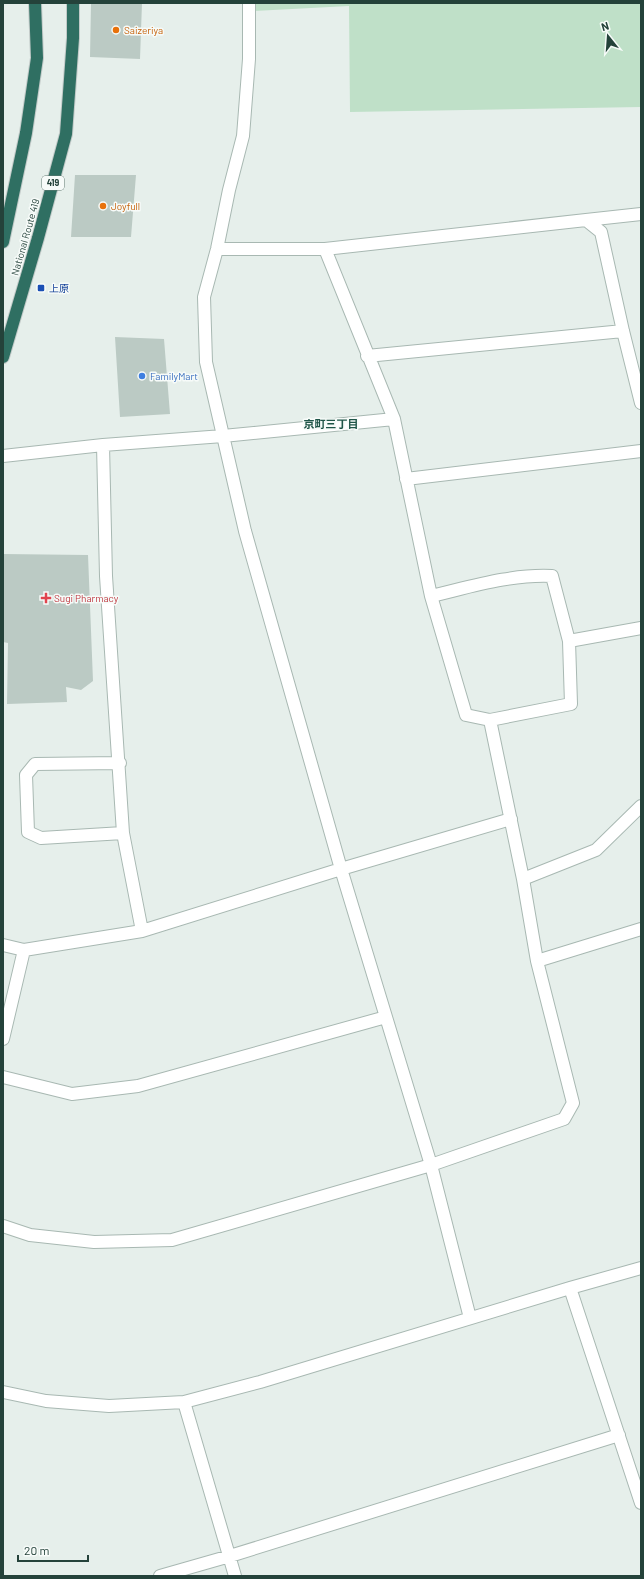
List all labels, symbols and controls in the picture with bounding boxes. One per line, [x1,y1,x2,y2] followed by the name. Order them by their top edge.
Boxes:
[588,16,628,56] north arrow
[600,19,610,33] text: N
[124,24,163,36] place label: Saizeriya
[111,25,121,35] marker: Saizeriya
[42,176,64,190] road number: 419
[8,197,42,277] street label: National Route 419
[111,200,140,212] place label: Joyfull
[98,201,108,211] marker: Joyfull
[49,282,69,294] place label: 上原
[36,283,46,293] marker: 上原
[150,370,198,382] place label: FamilyMart
[137,371,147,381] marker: FamilyMart
[304,417,359,430] district label: 京町三丁目
[54,592,119,604] place label: Sugi Pharmacy
[41,593,51,603] marker: Sugi Pharmacy
[18,1537,88,1563] scale bar
[24,1543,50,1557] text: 20 m

